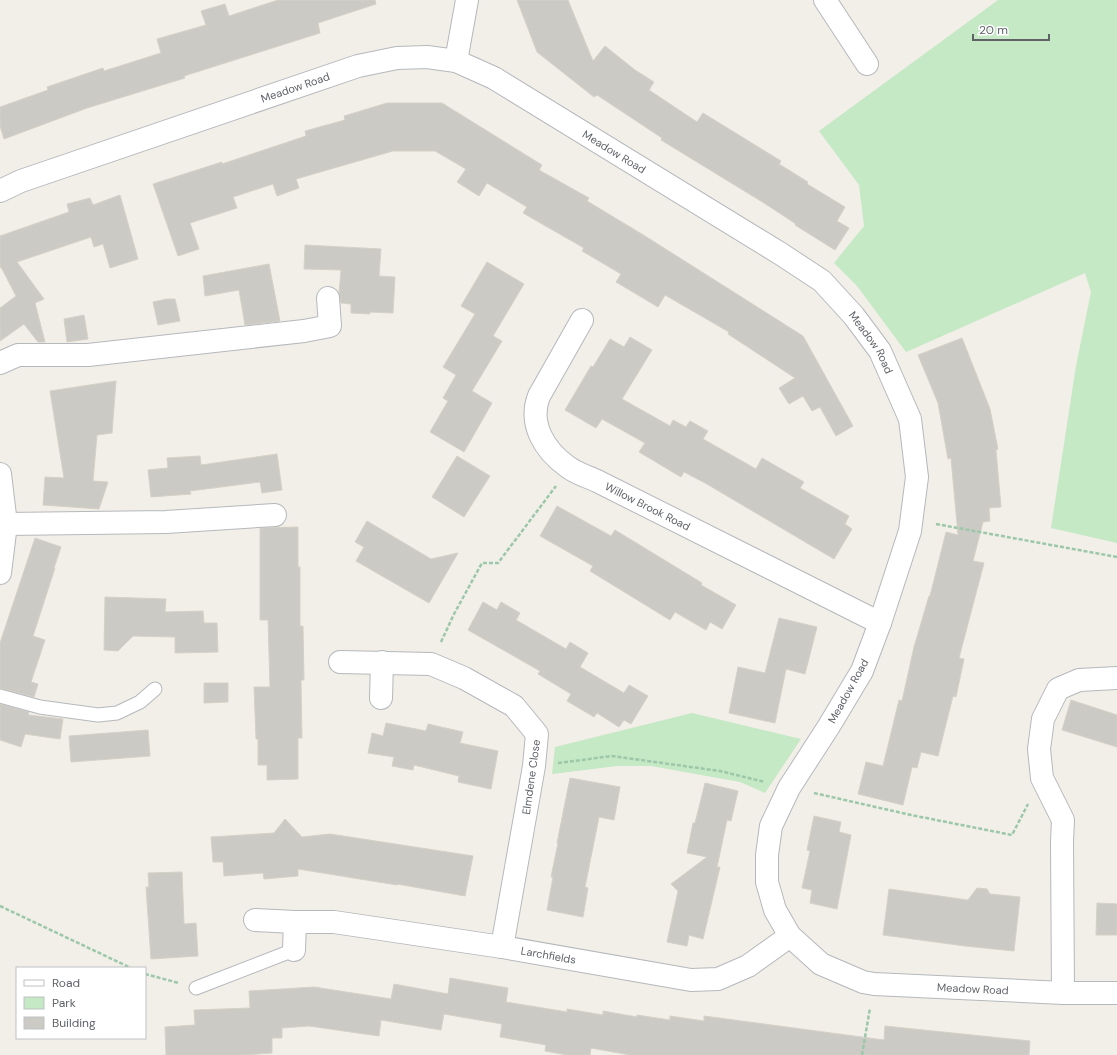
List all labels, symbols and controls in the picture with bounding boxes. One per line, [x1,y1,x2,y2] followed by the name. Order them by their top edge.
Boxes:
[973,16,1049,42] scale bar
[979,22,1008,38] text: 20 m
[259,69,332,106] street label: Meadow Road
[580,127,648,176] street label: Meadow Road
[846,309,896,376] street label: Meadow Road
[603,479,693,534] street label: Willow Brook Road
[825,656,872,726] street label: Meadow Road
[519,739,543,815] street label: Elmdene Close
[520,943,577,967] street label: Larchfields
[16,967,146,1039] legend
[52,975,80,991] text: Road
[937,980,1009,997] street label: Meadow Road
[52,995,76,1011] text: Park
[52,1015,96,1031] text: Building

